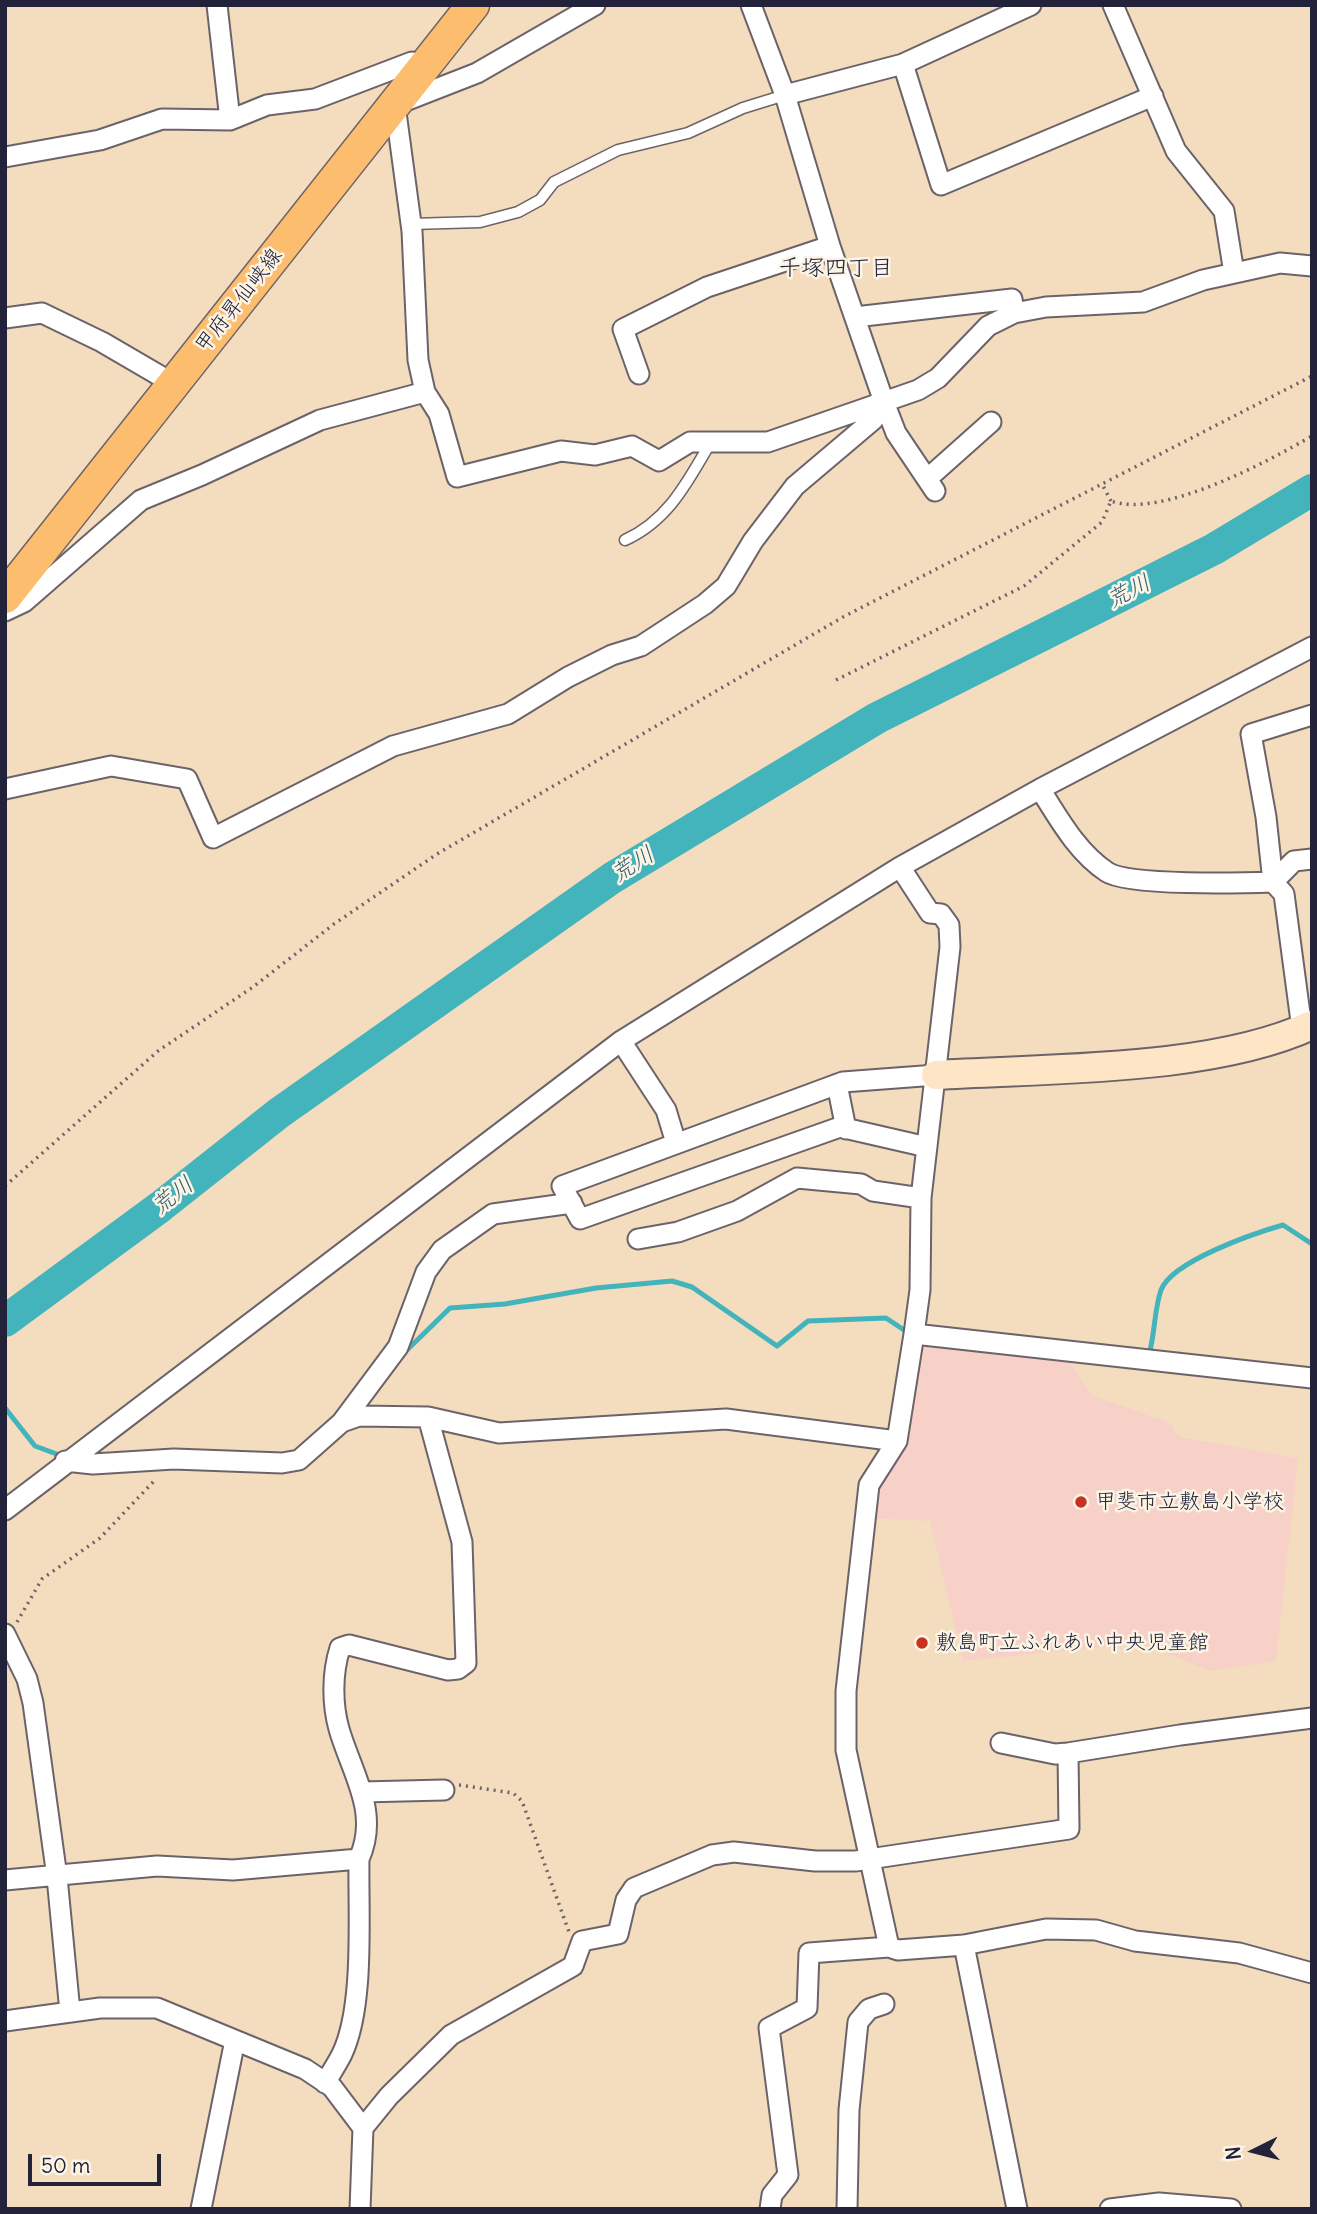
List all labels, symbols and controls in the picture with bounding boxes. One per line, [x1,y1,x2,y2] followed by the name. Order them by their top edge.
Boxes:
[190,244,288,358] street label: 甲府昇仙峡線
[779,254,893,282] district label: 千塚四丁目
[1102,569,1156,615] water label: 荒川
[606,841,660,889] water label: 荒川
[146,1171,200,1221] water label: 荒川
[1095,1489,1284,1515] place label: 甲斐市立敷島小学校
[1073,1494,1089,1510] marker: 甲斐市立敷島小学校
[936,1630,1209,1656] place label: 敷島町立ふれあい中央児童館
[914,1635,930,1651] marker: 敷島町立ふれあい中央児童館
[1219,2116,1289,2186] north arrow
[32,2140,164,2184] scale bar
[1220,2145,1246,2161] text: N
[41,2152,90,2179] text: 50 m

